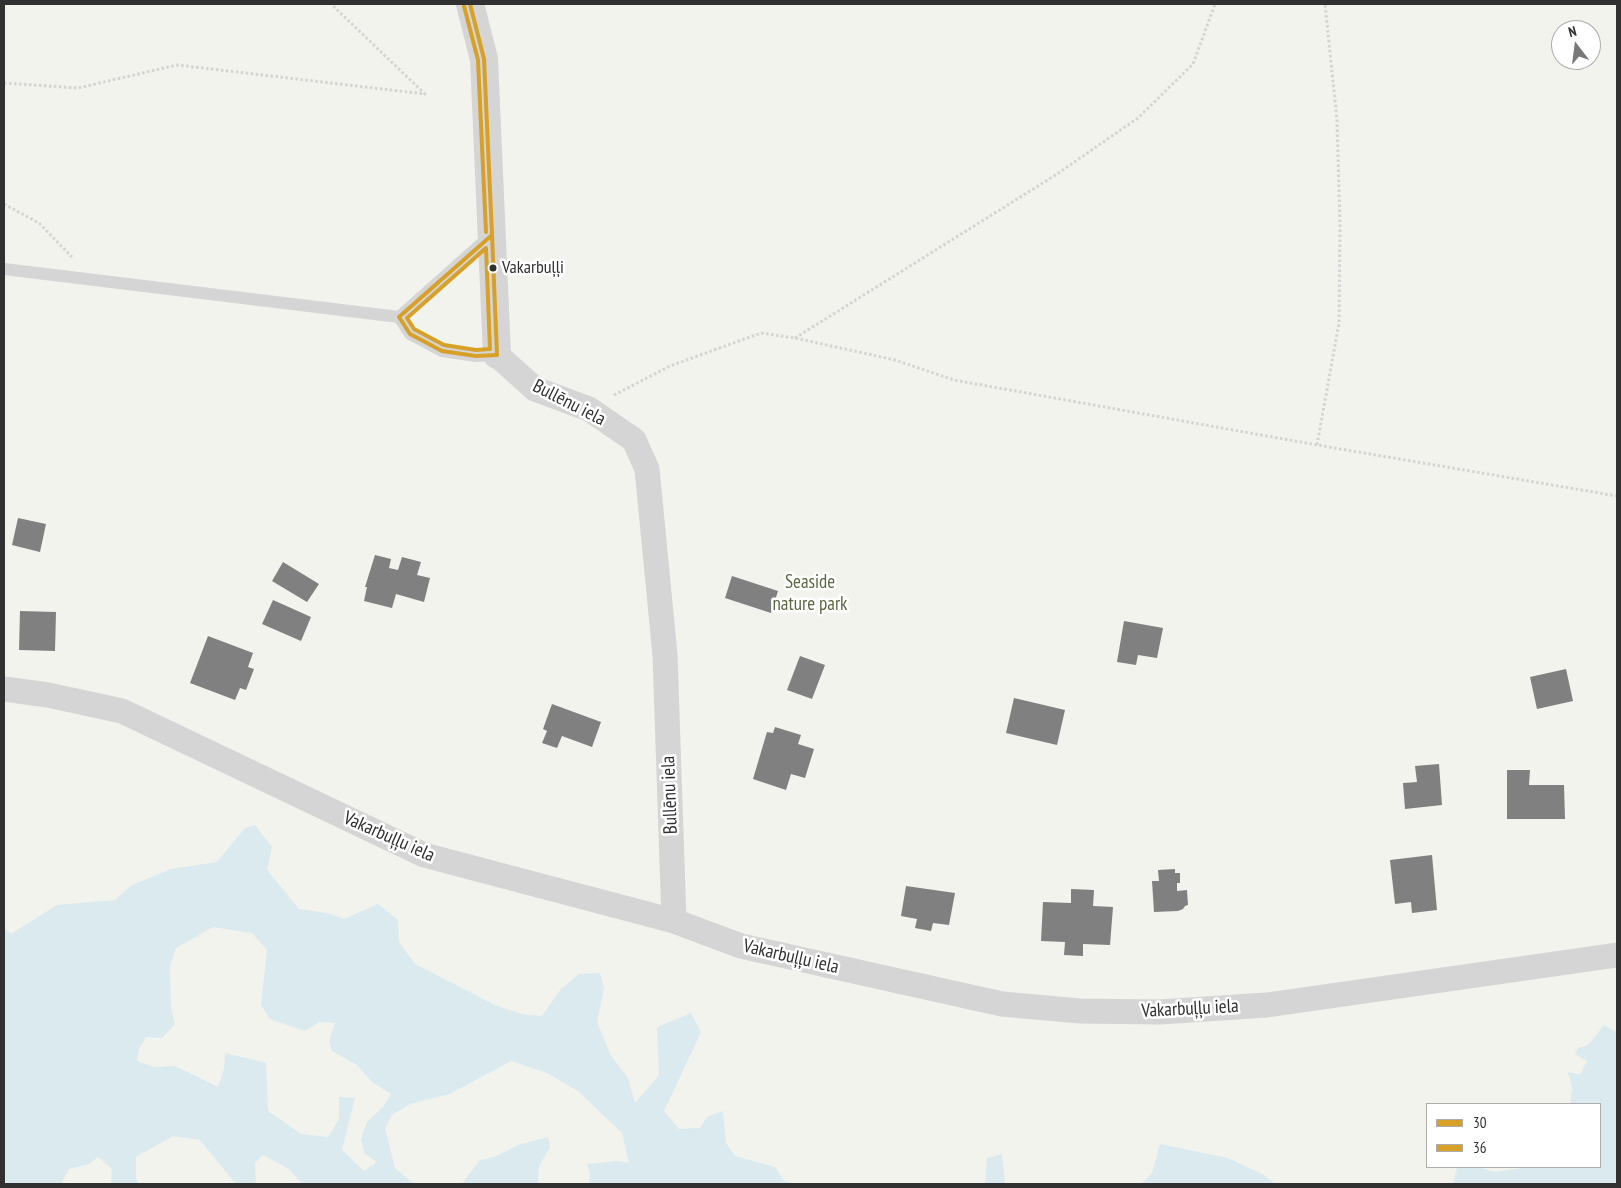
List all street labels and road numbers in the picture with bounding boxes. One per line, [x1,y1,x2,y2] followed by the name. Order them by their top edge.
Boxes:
[529,375,609,431] street label: Bullēnu iela
[657,755,683,835] street label: Bullēnu iela
[340,807,438,867] street label: Vakarbuļļu iela
[741,935,841,979] street label: Vakarbuļļu iela
[1141,995,1239,1023] street label: Vakarbuļļu iela

